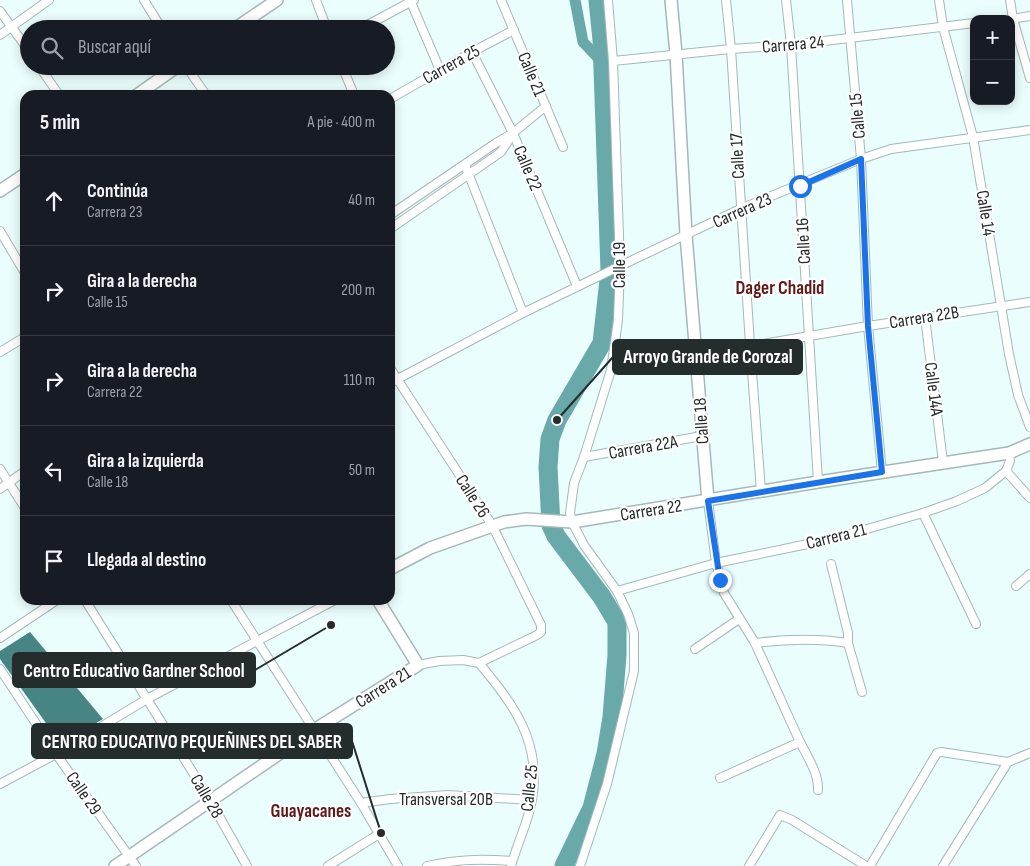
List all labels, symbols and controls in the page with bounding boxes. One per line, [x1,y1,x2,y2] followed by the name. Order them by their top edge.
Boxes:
[970,15,1015,105] map controls
[970,15,1015,60] button: +
[20,20,395,75] search box
[761,31,825,58] street label: Carrera 24
[38,34,66,62] icon: search
[78,36,151,59] text: Buscar aquí
[419,40,483,89] street label: Carrera 25
[513,49,550,100] street label: Calle 21
[970,60,1015,105] button: −
[845,92,870,140] street label: Calle 15
[40,110,80,135] text: 5 min
[308,113,375,132] text: A pie · 400 m
[726,132,749,179] street label: Calle 17
[509,142,546,194] street label: Calle 22
[789,175,812,198] route start
[87,180,148,203] text: Continúa
[40,187,68,215] icon: ahead
[709,188,775,233] street label: Carrera 23
[972,189,1000,238] street label: Calle 14
[348,191,375,210] text: 40 m
[87,203,142,222] text: Carrera 23
[792,217,815,265] street label: Calle 16
[609,242,630,288] street label: Calle 19
[87,270,197,293] text: Gira a la derecha
[40,277,68,305] icon: right
[736,277,824,300] district label: Dager Chadid
[341,281,375,300] text: 200 m
[87,293,128,312] text: Calle 15
[888,302,960,333] street label: Carrera 22B
[613,340,802,374] callout: Arroyo Grande de Corozal
[622,346,793,369] text: Arroyo Grande de Corozal
[87,360,197,383] text: Gira a la derecha
[920,361,947,417] street label: Calle 14A
[40,367,68,395] icon: right
[344,371,375,390] text: 110 m
[87,383,142,402] text: Carrera 22
[689,397,714,445] street label: Calle 18
[607,431,680,464] street label: Carrera 22A
[87,450,204,473] text: Gira a la izquierda
[40,457,68,485] icon: left
[349,461,375,480] text: 50 m
[451,471,494,522] street label: Calle 26
[87,473,128,492] text: Calle 18
[619,495,683,526] street label: Carrera 22
[804,519,869,554] street label: Carrera 21
[40,547,68,575] icon: arrive
[87,549,206,572] text: Llegada al destino
[709,569,732,592] route end
[13,653,255,687] callout: Centro Educativo Gardner School
[23,660,245,683] text: Centro Educativo Gardner School
[352,662,415,713] street label: Carrera 21
[32,724,352,758] callout: CENTRO EDUCATIVO PEQUEÑINES DEL SABER
[42,731,342,754] text: CENTRO EDUCATIVO PEQUEÑINES DEL SABER
[517,764,542,812] street label: Calle 25
[61,768,106,819] street label: Calle 29
[185,771,228,822] street label: Calle 28
[399,789,493,810] street label: Transversal 20B
[271,800,351,823] district label: Guayacanes

